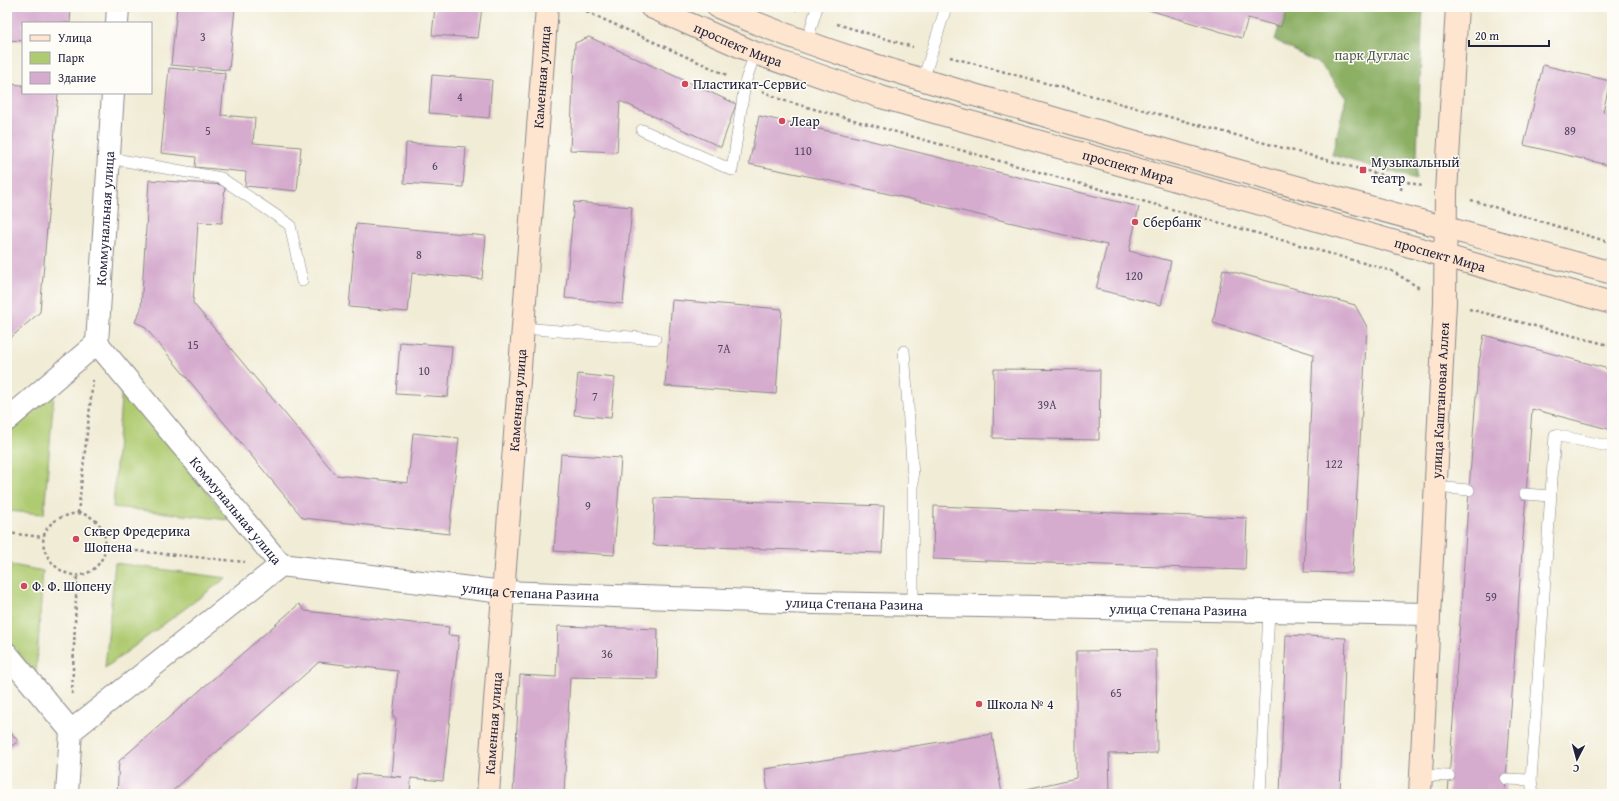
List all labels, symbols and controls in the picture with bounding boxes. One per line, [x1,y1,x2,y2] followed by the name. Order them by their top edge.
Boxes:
[691,17,785,72] street label: проспект Мира
[22,22,152,94] legend
[1469,22,1549,48] scale bar
[528,25,556,129] street label: Каменная улица
[1475,27,1499,44] text: 20 m
[200,28,206,45] house number: 3
[58,29,92,46] text: Улица
[1334,45,1410,65] park label: парк Дуглас
[58,49,85,66] text: Парк
[58,69,97,86] text: Здание
[693,74,806,94] place label: Пластикат-Сервис
[680,79,690,89] marker: Пластикат-Сервис
[457,88,463,105] house number: 4
[790,111,820,131] place label: Леар
[777,116,787,126] marker: Леар
[205,122,211,139] house number: 5
[1564,122,1576,139] house number: 89
[794,142,812,159] house number: 110
[1080,144,1176,189] street label: проспект Мира
[91,150,119,286] street label: Коммунальная улица
[1371,152,1460,188] place label: Музыкальный театр
[432,157,438,174] house number: 6
[1358,165,1368,175] marker: Музыкальный театр
[1143,212,1202,232] place label: Сбербанк
[1130,217,1140,227] marker: Сбербанк
[1392,232,1488,277] street label: проспект Мира
[416,246,422,263] house number: 8
[1125,267,1143,284] house number: 120
[1426,322,1454,480] street label: улица Каштановая Аллея
[187,336,199,353] house number: 15
[717,340,731,357] house number: 7А
[504,348,531,452] street label: Каменная улица
[418,362,430,379] house number: 10
[592,388,598,405] house number: 7
[1038,396,1057,413] house number: 39А
[185,452,287,569] street label: Коммунальная улица
[1325,455,1343,472] house number: 122
[585,497,591,514] house number: 9
[84,521,191,557] place label: Сквер Фредерика Шопена
[71,534,81,544] marker: Сквер Фредерика Шопена
[32,576,112,596] place label: Ф. Ф. Шопену
[460,577,600,605] street label: улица Степана Разина
[19,581,29,591] marker: Ф. Ф. Шопену
[1485,588,1497,605] house number: 59
[784,592,924,615] street label: улица Степана Разина
[1108,598,1247,621] street label: улица Степана Разина
[601,645,613,662] house number: 36
[479,671,507,775] street label: Каменная улица
[1110,684,1122,701] house number: 65
[987,694,1054,714] place label: Школа № 4
[974,699,984,709] marker: Школа № 4
[1557,739,1597,779] north arrow
[1572,761,1580,777] text: С

